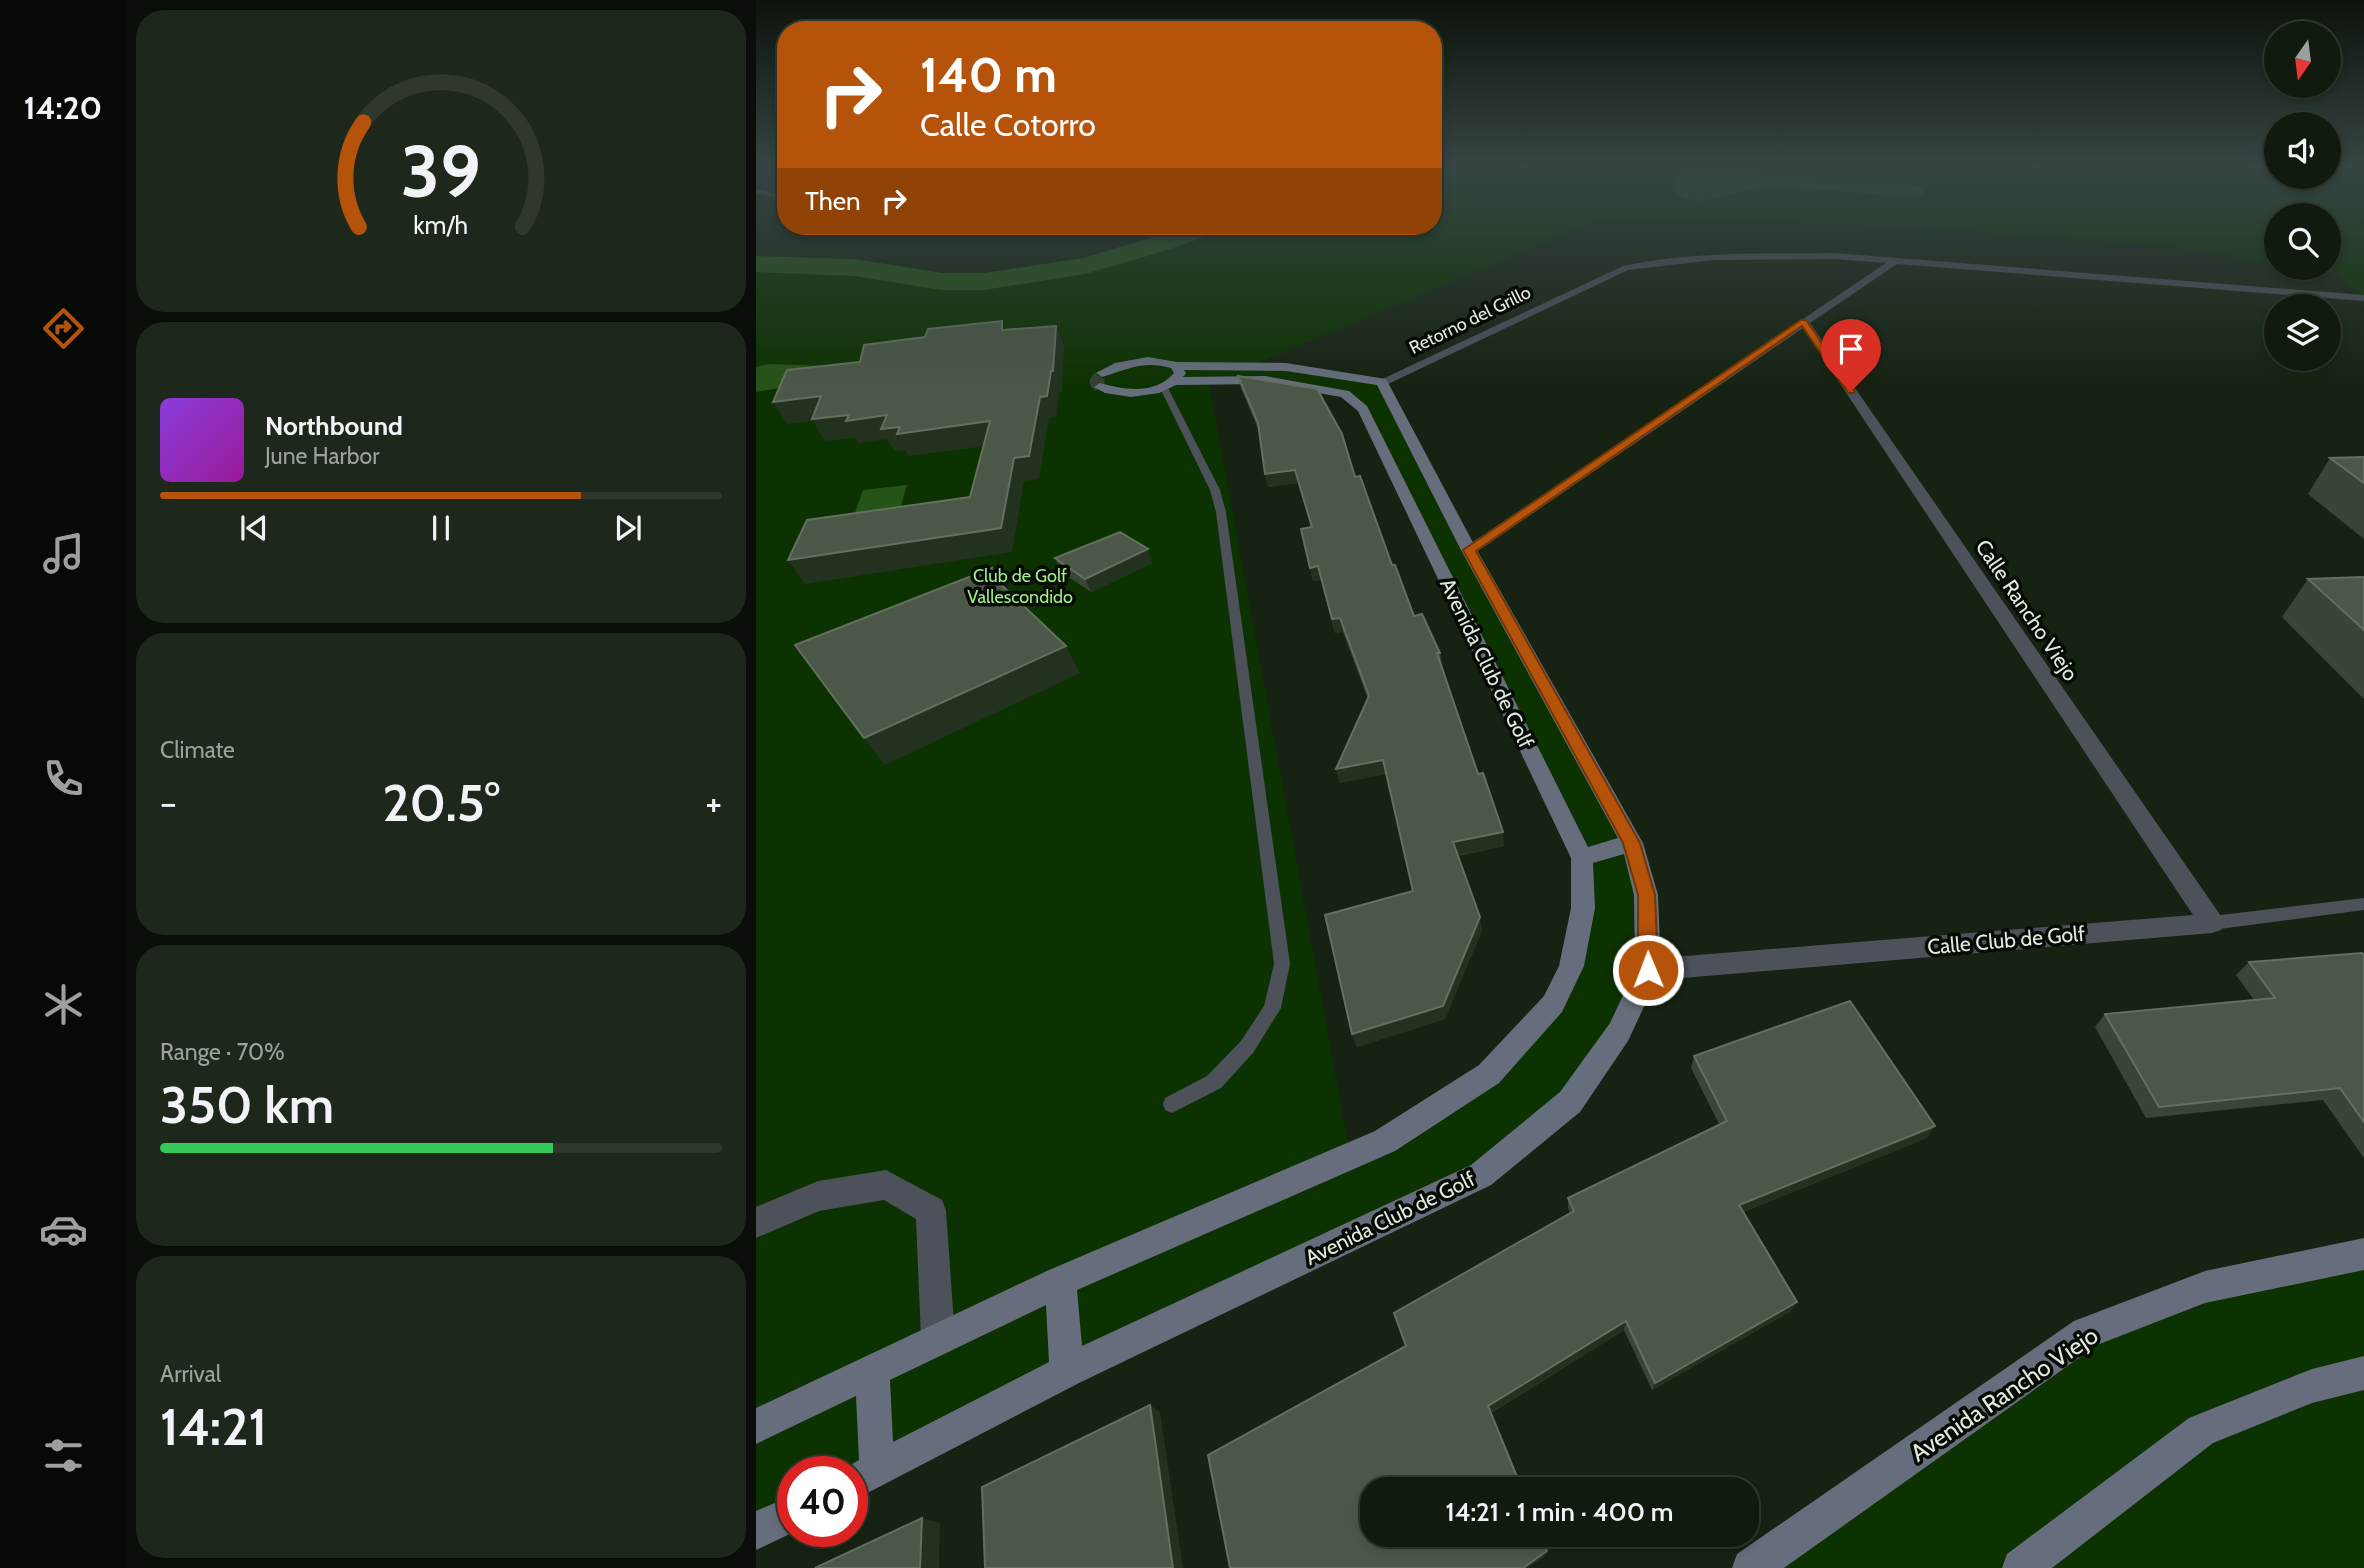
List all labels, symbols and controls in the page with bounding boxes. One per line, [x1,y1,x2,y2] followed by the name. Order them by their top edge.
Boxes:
[2264,21,2342,98] north arrow
[2264,21,2341,371] map controls
[920,45,1057,104] text: 140 m
[805,49,896,140] icon: right
[24,88,102,127] text: 14:20
[920,105,1096,144] text: Calle Cotorro
[2264,112,2341,189] button: sound
[401,127,481,215] text: 39
[875,182,913,220] icon: right
[805,185,861,217] text: Then
[2264,203,2341,280] button: search
[414,210,468,240] text: km/h
[1406,281,1535,359] street label: Retorno del Grillo
[2264,294,2341,371] button: layers
[39,304,88,353] icon: directions
[1821,319,1881,391] pin
[1832,330,1870,368] icon: arrive
[265,410,403,442] text: Northbound
[265,442,379,470] text: June Harbor
[235,509,273,547] icon: previous
[422,509,460,547] icon: pause
[609,509,647,547] icon: next
[39,529,88,578] icon: music
[1970,535,2083,686] street label: Calle Rancho Viejo
[967,565,1073,608] park label: Club de Golf Vallescondido
[1435,574,1539,752] street label: Avenida Club de Golf
[160,736,235,764] text: Climate
[39,754,88,803] icon: phone
[382,771,500,834] text: 20.5°
[160,779,177,826] text: −
[705,779,722,826] text: +
[1926,921,2086,959] street label: Calle Club de Golf
[1611,933,1685,1007] position arrow
[39,980,88,1029] icon: climate
[160,1038,285,1066] text: Range · 70%
[160,1073,334,1136] text: 350 km
[1301,1166,1479,1270] street label: Avenida Club de Golf
[39,1205,88,1254] icon: car
[1905,1321,2103,1467] street label: Avenida Rancho Viejo
[160,1360,221,1388] text: Arrival
[160,1395,267,1458] text: 14:21
[39,1431,88,1480] icon: filters
[777,1456,868,1547] speed limit sign: 40
[1446,1496,1673,1528] text: 14:21 · 1 min · 400 m

